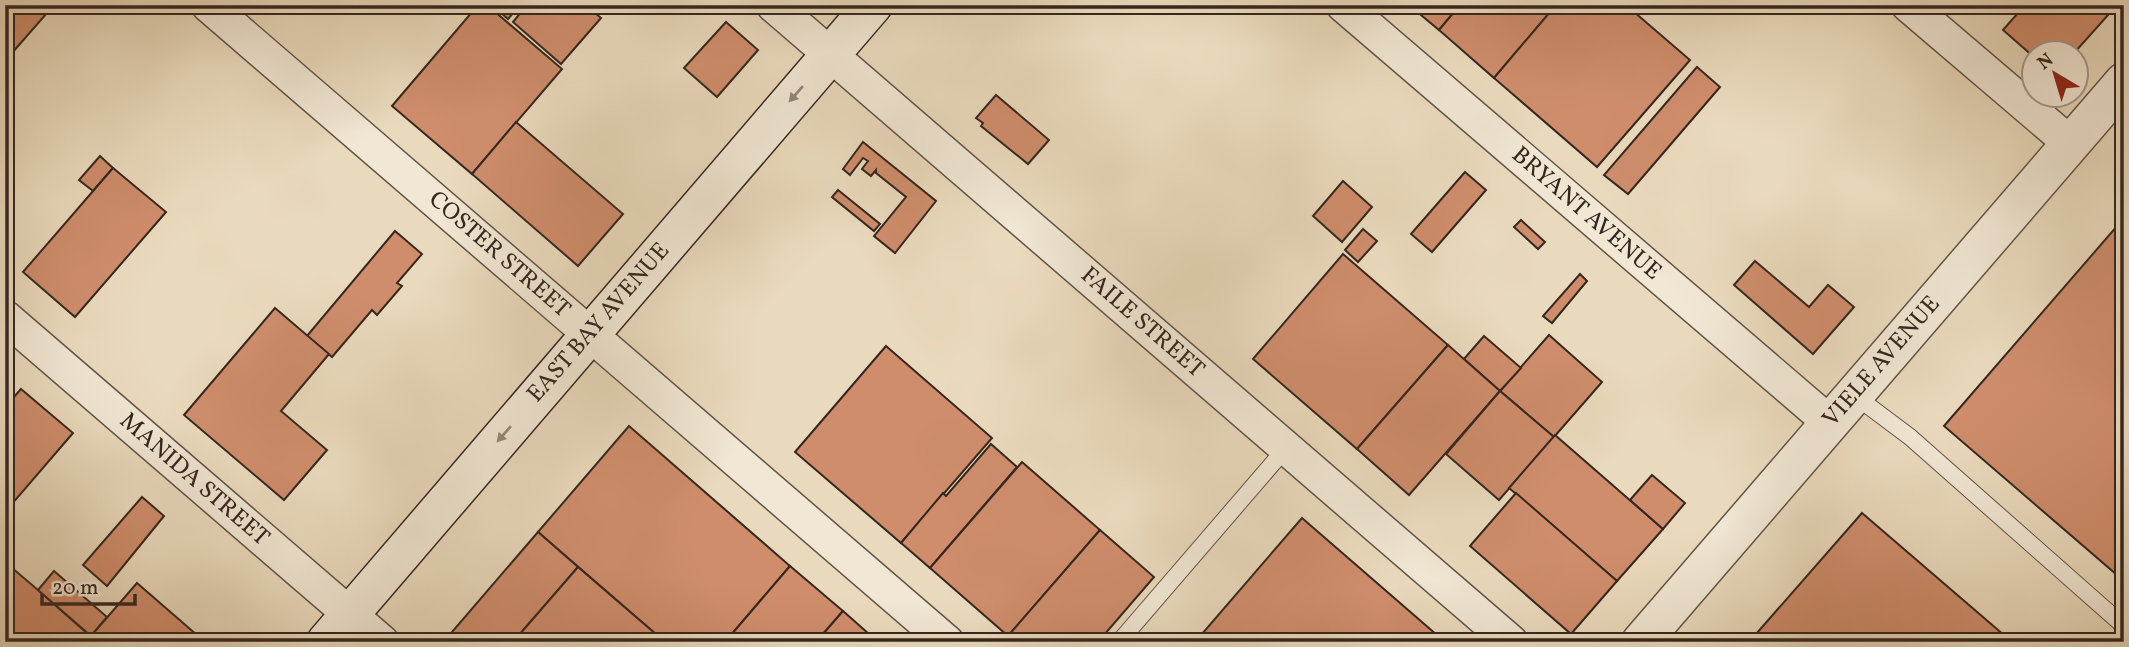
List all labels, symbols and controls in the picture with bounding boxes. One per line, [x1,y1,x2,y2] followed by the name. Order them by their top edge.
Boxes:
[2021,38,2090,108] north arrow
[2032,48,2059,77] text: N
[788,85,804,103] one-way arrow
[1504,139,1668,289] street label: BRYANT AVENUE
[420,184,578,326] street label: COSTER STREET
[520,235,678,411] street label: EAST BAY AVENUE
[1073,259,1211,387] street label: FAILE STREET
[1815,289,1949,435] street label: VIELE AVENUE
[112,405,276,555] street label: MANIDA STREET
[496,425,512,443] one-way arrow
[42,563,135,607] scale bar
[52,574,98,603] text: 20 m

